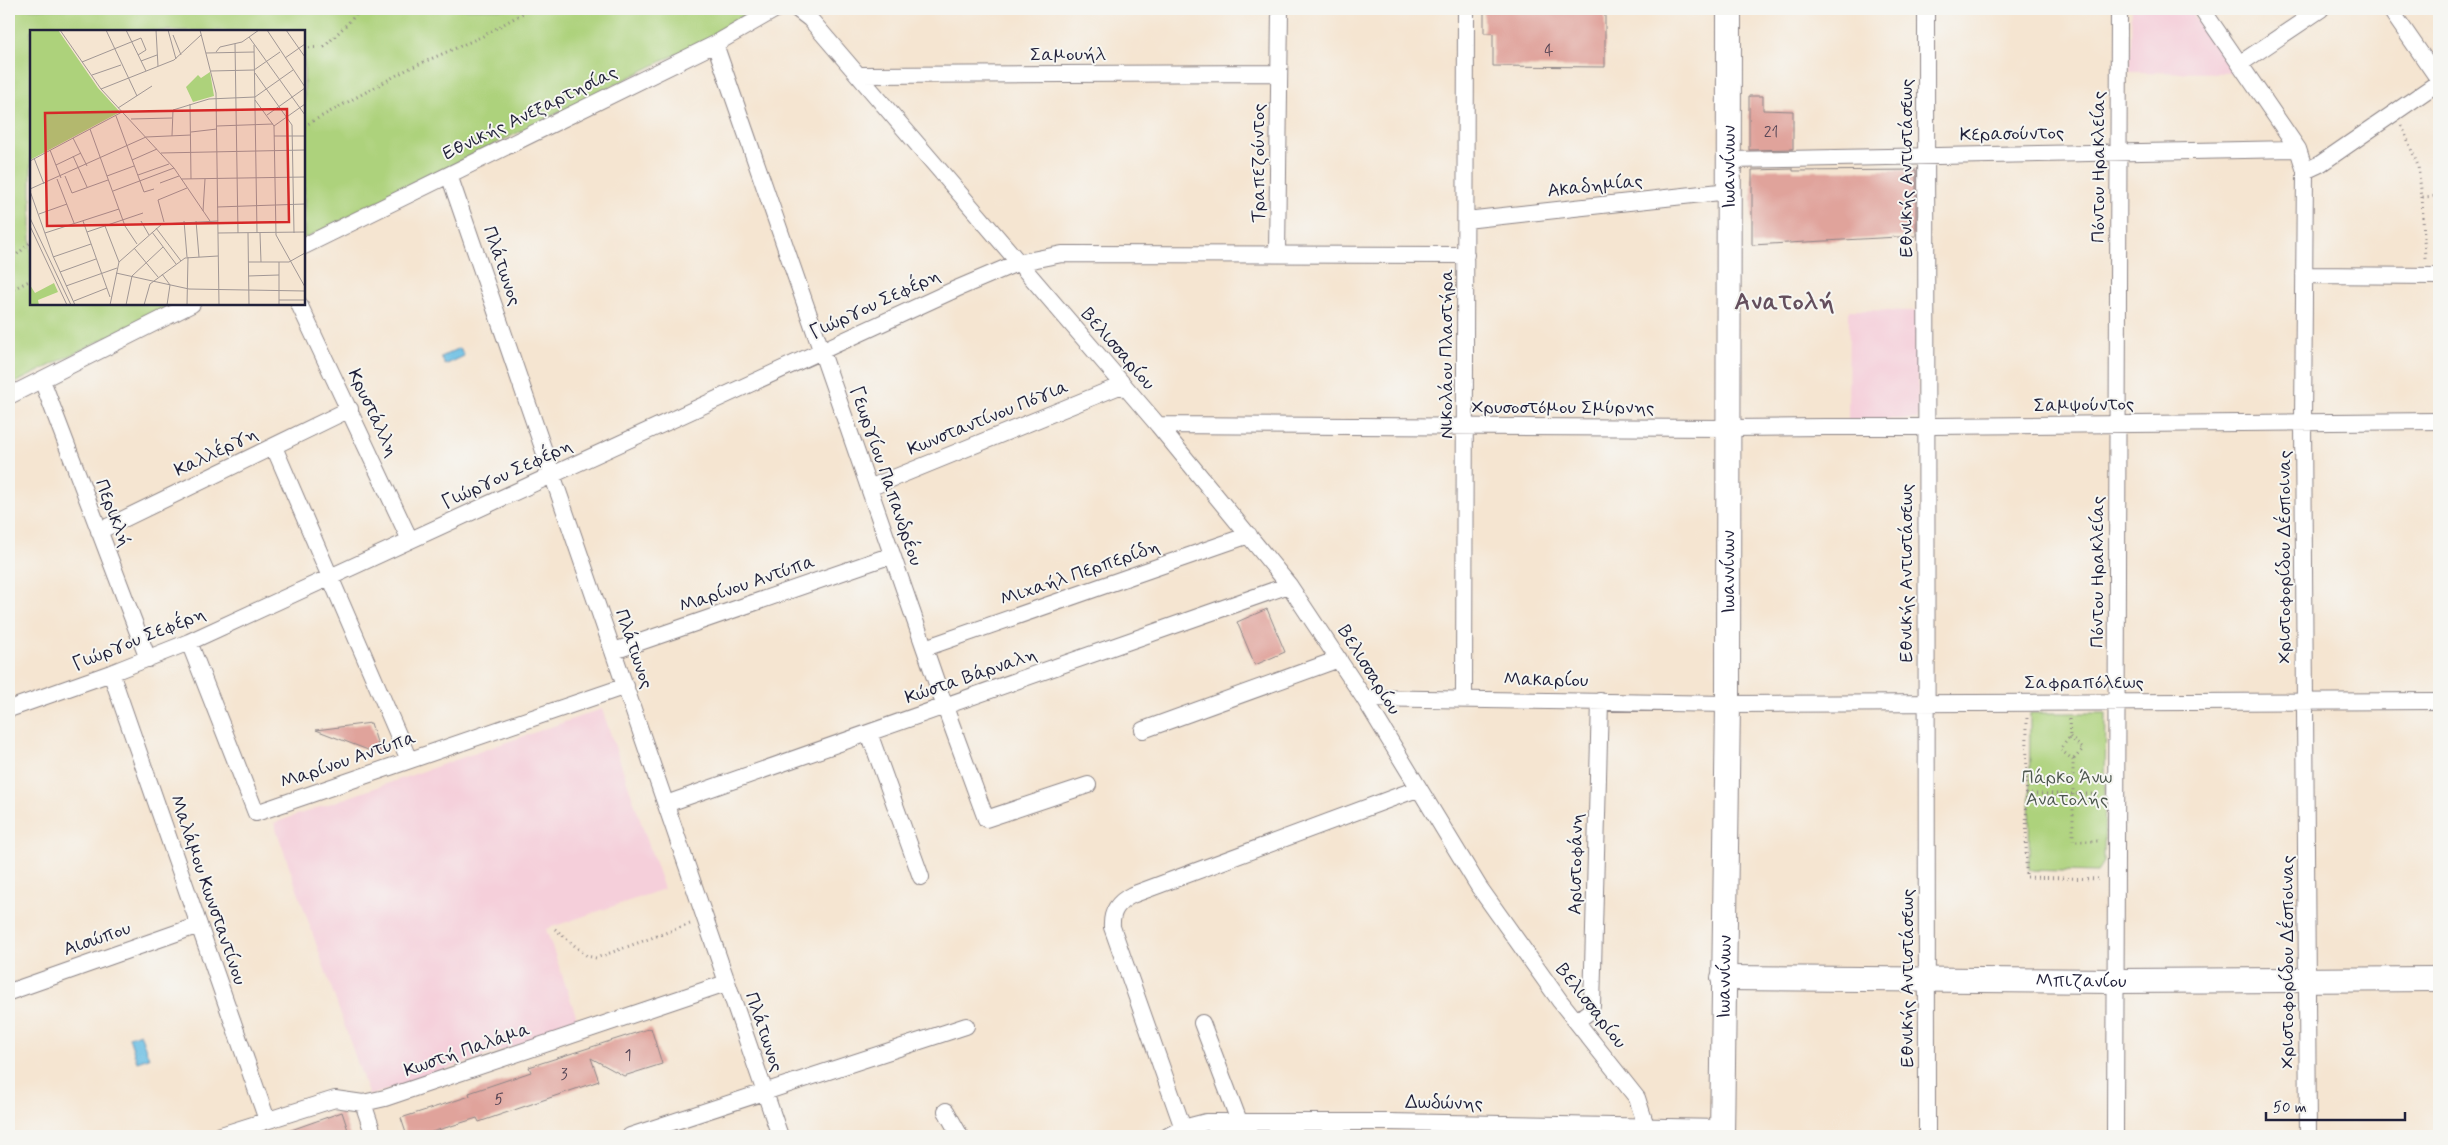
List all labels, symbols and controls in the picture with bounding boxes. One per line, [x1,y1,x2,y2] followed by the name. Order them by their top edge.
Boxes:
[30,30,305,305] inset map
[1544,40,1554,61] house number: 4
[1030,42,1107,67] street label: Σαμουήλ
[438,60,622,166] street label: Εθνικής Ανεξαρτησίας
[1894,79,1919,257] street label: Εθνικής Αντιστάσεως
[2086,91,2111,243] street label: Πόντου Ηρακλείας
[1246,103,1271,223] street label: Τραπεζούντος
[1960,121,2064,147] street label: Κερασούντος
[1764,122,1778,143] house number: 21
[1716,125,1741,209] street label: Ιωαννίνων
[1546,169,1644,203] street label: Ακαδημίας
[477,223,527,309] street label: Πλάτωνος
[806,263,944,345] street label: Γιώργου Σεφέρη
[1434,269,1459,439] street label: Νικολάου Πλαστήρα
[1735,287,1835,318] district label: Ανατολή
[1075,302,1161,396] street label: Βελισσαρίου
[342,365,404,461] street label: Κρυστάλλη
[904,374,1072,462] street label: Κωνσταντίνου Πόγια
[844,383,928,569] street label: Γεωργίου Παπανδρέου
[2033,392,2135,418] street label: Σαμψούντος
[1472,395,1654,420] street label: Χρυσοστόμου Σμύρνης
[170,421,262,483] street label: Καλλέργη
[438,433,576,515] street label: Γιώργου Σεφέρη
[2272,450,2297,664] street label: Χριστοφορίδου Δέσποινας
[89,476,137,550] street label: Περικλή
[1894,484,1919,662] street label: Εθνικής Αντιστάσεως
[2085,496,2110,648] street label: Πόντου Ηρακλείας
[1716,530,1741,614] street label: Ιωαννίνων
[997,534,1163,612] street label: Μιχαήλ Περπερίδη
[676,549,818,619] street label: Μαρίνου Αντύπα
[69,601,209,677] street label: Γιώργου Σεφέρη
[609,606,659,692] street label: Πλάτωνος
[1331,620,1407,720] street label: Βελισσαρίου
[902,642,1040,710] street label: Κώστα Βάρναλη
[1503,667,1589,693] street label: Μακαρίου
[2024,670,2144,695] street label: Σαφραπόλεως
[277,725,419,795] street label: Μαρίνου Αντύπα
[2022,765,2113,812] park label: Πάρκο Άνω Ανατολής
[164,792,252,988] street label: Μαλάμου Κωνσταντίνου
[1563,813,1589,915] street label: Αριστοφάνη
[2275,855,2300,1069] street label: Χριστοφορίδου Δέσποινας
[1895,889,1920,1067] street label: Εθνικής Αντιστάσεως
[60,916,134,962] street label: Αισώπου
[1711,935,1737,1019] street label: Ιωαννίνων
[1550,958,1632,1054] street label: Βελισσαρίου
[2035,968,2127,994] street label: Μπιζανίου
[739,989,789,1075] street label: Πλάτωνος
[401,1017,533,1083] street label: Κωστή Παλάμα
[624,1045,632,1066] house number: 1
[560,1064,568,1085] house number: 3
[494,1089,504,1110] house number: 5
[1405,1090,1483,1116] street label: Δωδώνης
[2266,1090,2404,1122] scale bar
[2273,1098,2307,1118] text: 50 m

